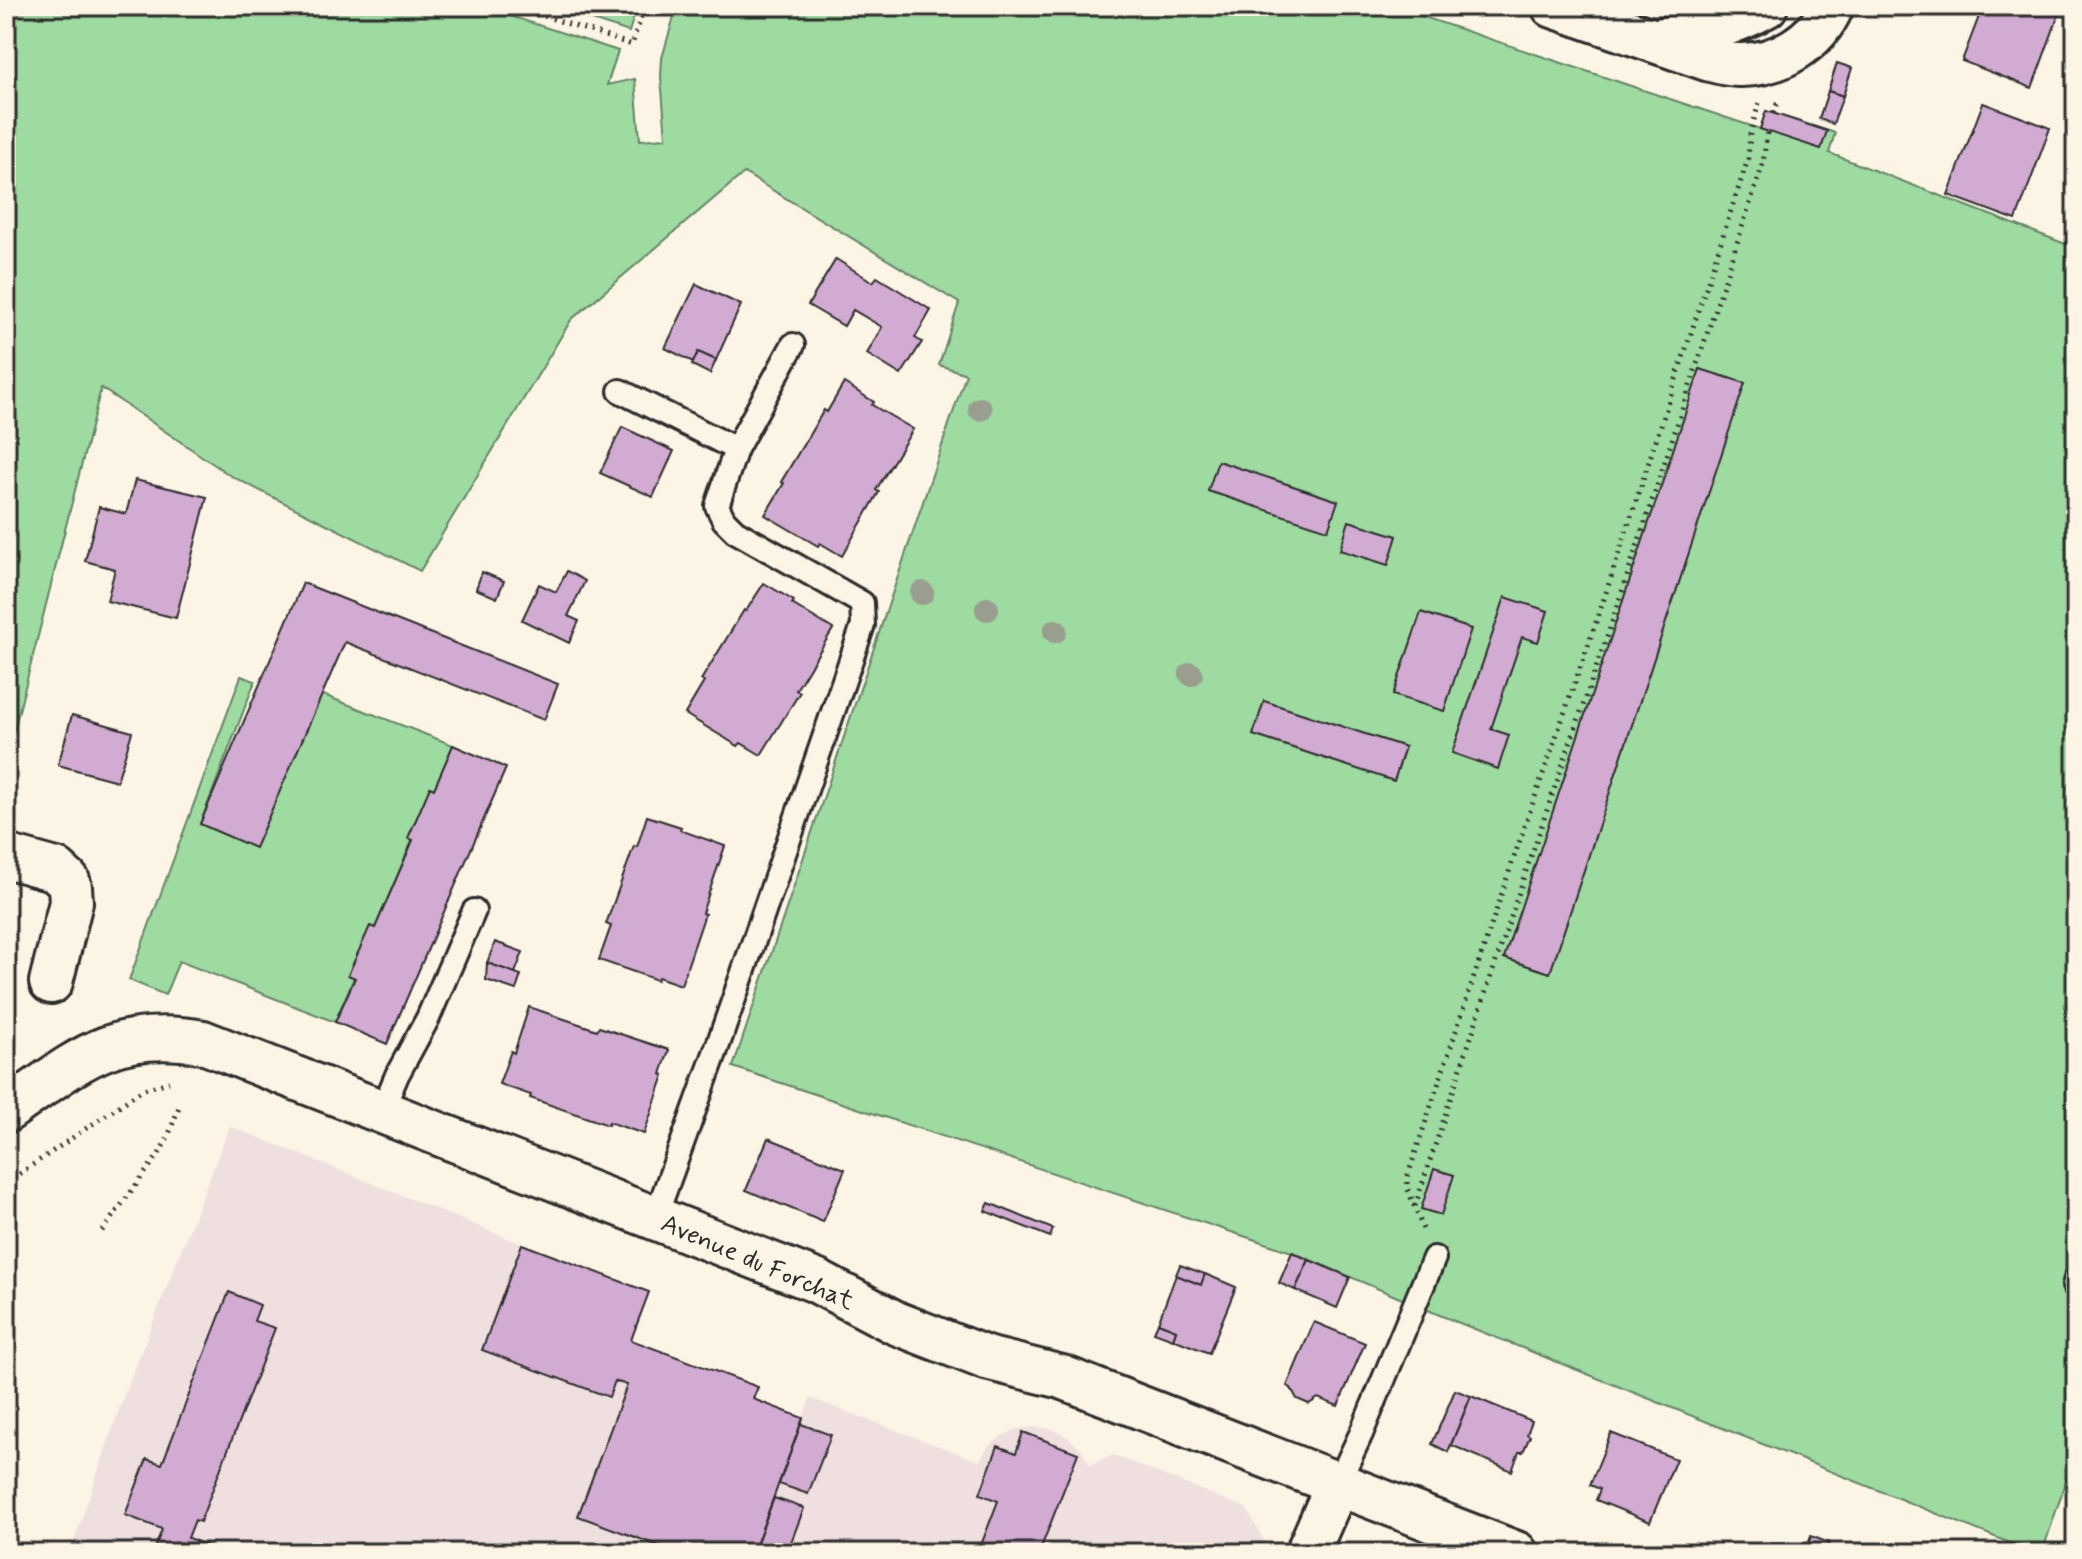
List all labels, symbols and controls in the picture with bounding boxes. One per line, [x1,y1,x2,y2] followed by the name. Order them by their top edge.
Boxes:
[656,1207,859,1319] street label: Avenue du Forchat

